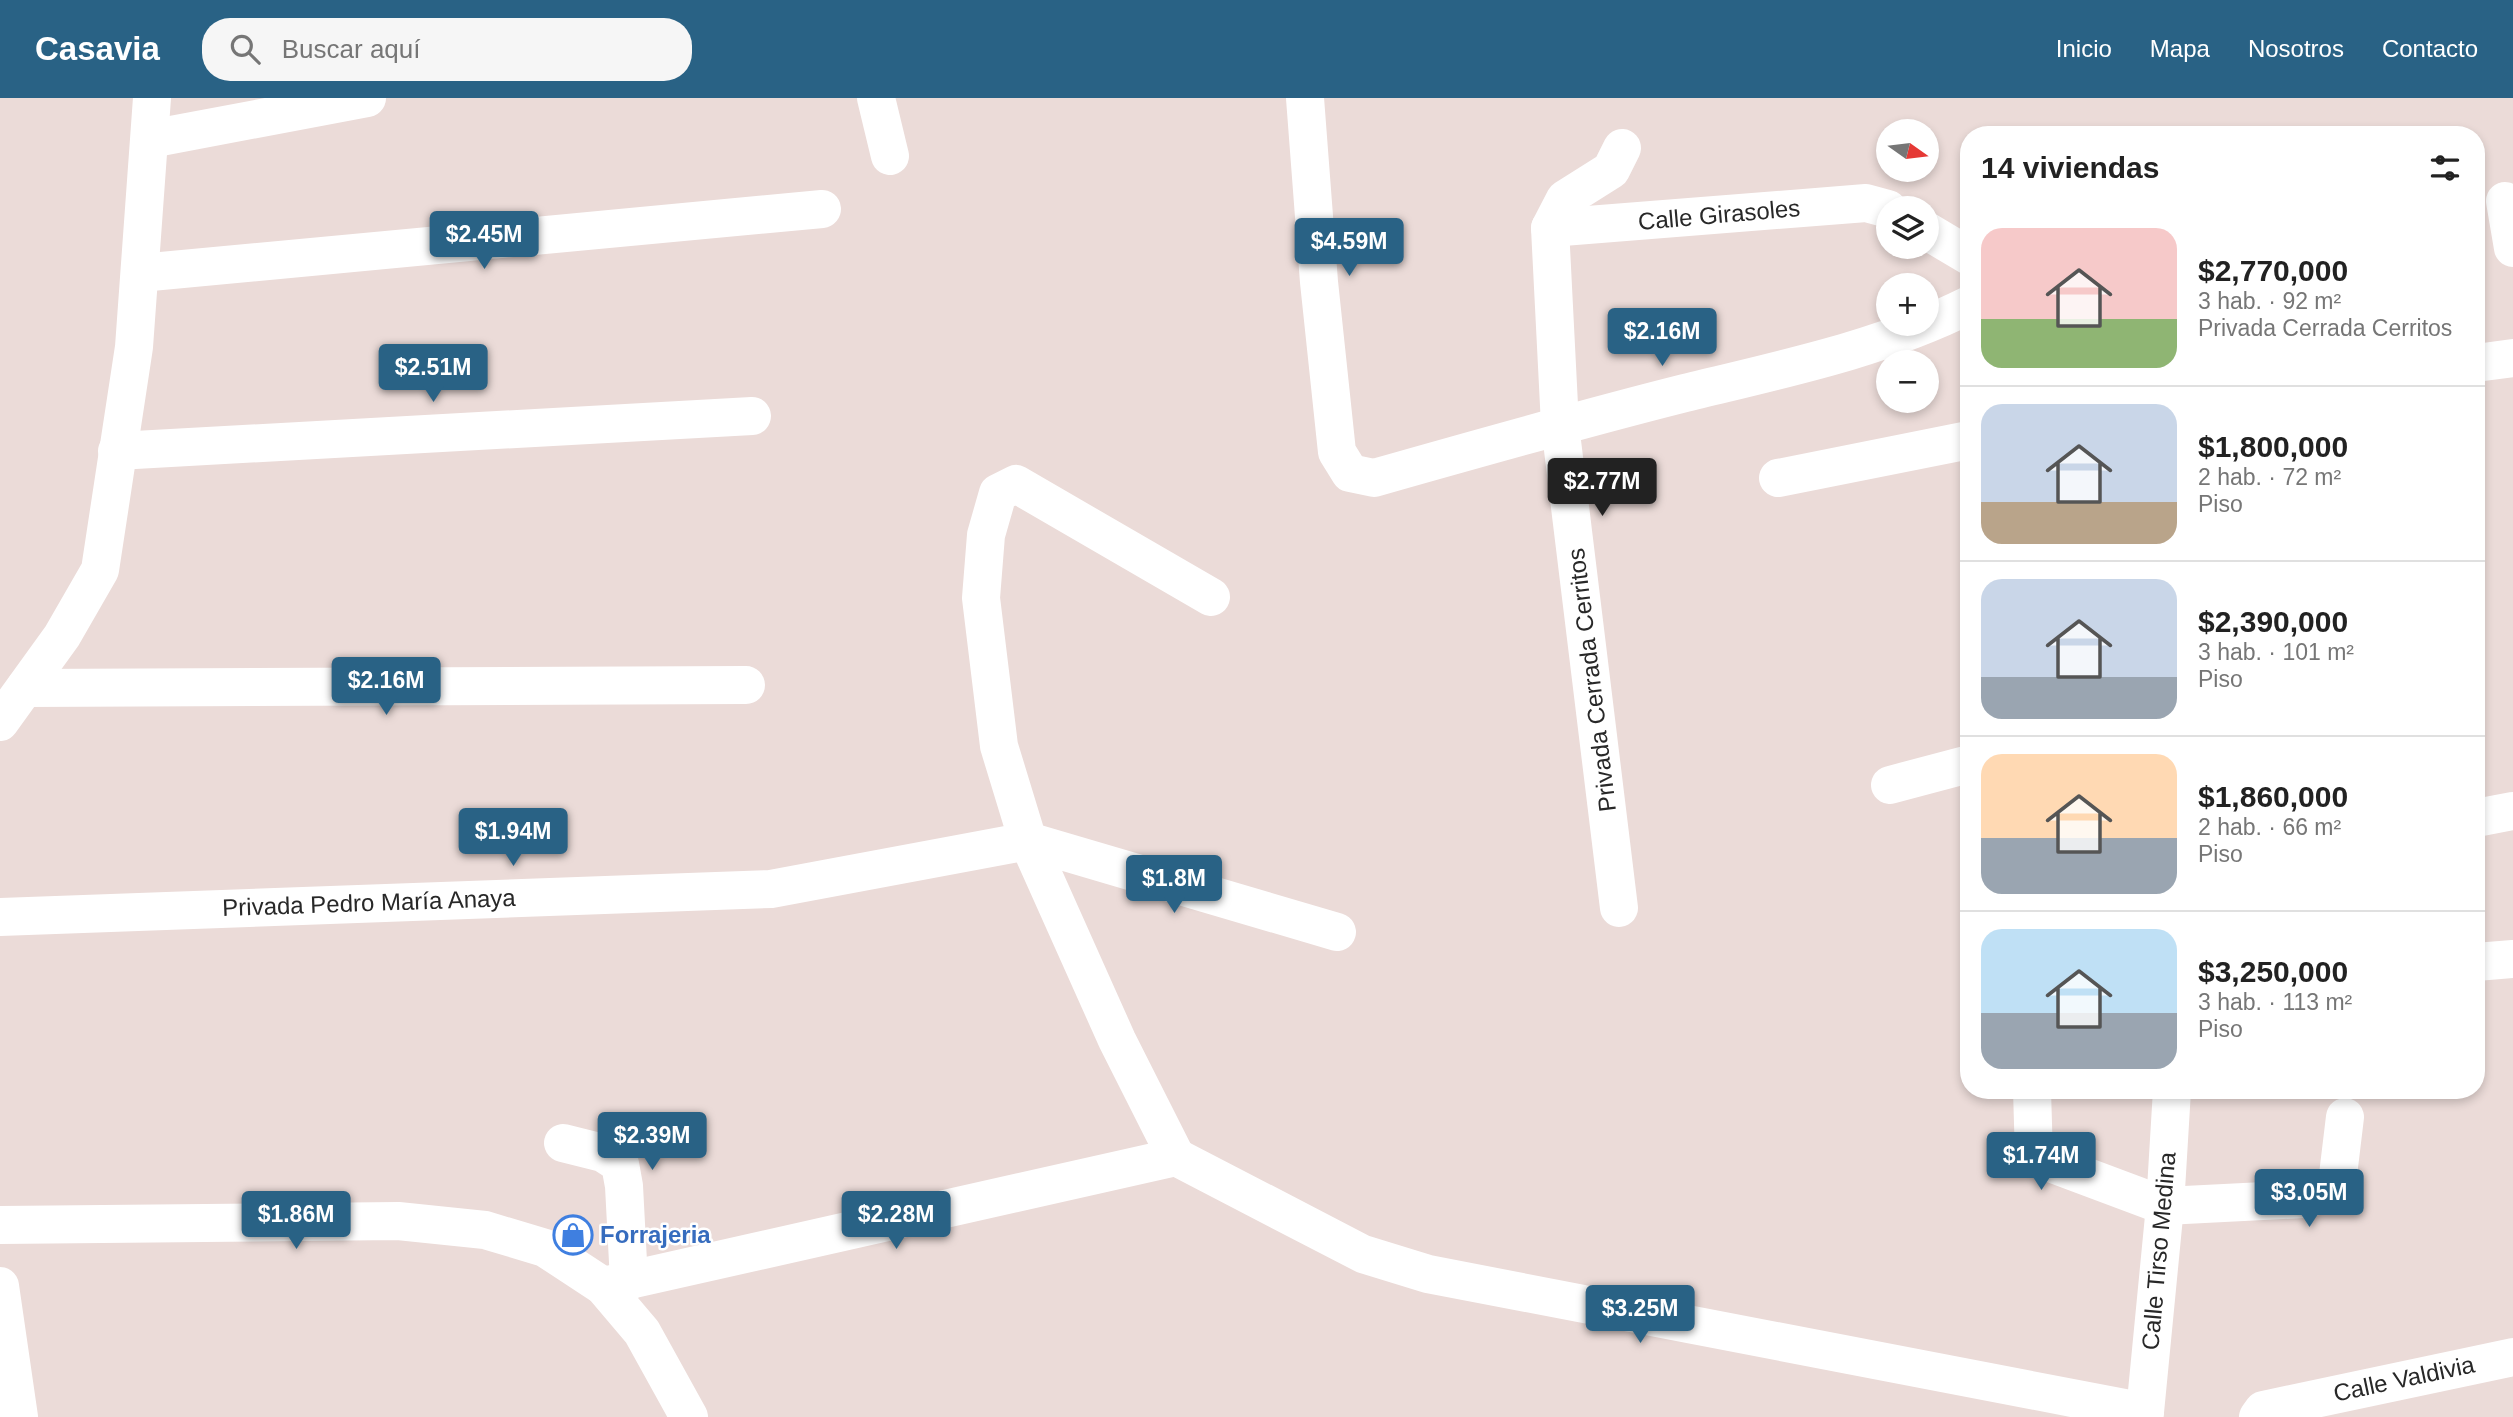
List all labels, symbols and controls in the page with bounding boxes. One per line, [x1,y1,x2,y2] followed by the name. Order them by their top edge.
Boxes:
[202,18,692,81] search box
[35,30,160,67] text: Casavia
[226,30,264,68] icon: search
[282,34,421,64] text: Buscar aquí
[2056,35,2112,62] text: Inicio
[2150,35,2210,62] text: Mapa
[2248,35,2344,62] text: Nosotros
[2382,35,2478,62] text: Contacto
[1876,119,1939,182] north arrow
[1876,119,1939,413] map controls
[2426,149,2464,187] icon: filters
[1981,151,2159,184] text: 14 viviendas
[1637,194,1801,235] street label: Calle Girasoles
[1876,196,1939,259] button: layers
[427,212,541,271] pin: $2.45M
[1292,218,1406,278] pin: $4.59M
[446,221,522,247] text: $2.45M
[1311,228,1387,254] text: $4.59M
[2198,254,2348,287] text: $2,770,000
[2037,256,2121,340] icon: home
[1876,273,1939,336] button: +
[2198,288,2341,314] text: 3 hab. · 92 m²
[1605,308,1719,368] pin: $2.16M
[2198,315,2452,341] text: Privada Cerrada Cerritos
[1624,318,1700,344] text: $2.16M
[376,344,490,404] pin: $2.51M
[1876,350,1939,413] button: −
[395,354,471,380] text: $2.51M
[2198,430,2348,463] text: $1,800,000
[2037,432,2121,516] icon: home
[1545,458,1659,518] pin: $2.77M
[2198,464,2341,490] text: 2 hab. · 72 m²
[1564,468,1640,494] text: $2.77M
[2198,491,2243,517] text: Piso
[1562,547,1621,813] street label: Privada Cerrada Cerritos
[2198,605,2348,638] text: $2,390,000
[2037,607,2121,691] icon: home
[2198,639,2354,665] text: 3 hab. · 101 m²
[329,658,443,717] pin: $2.16M
[2198,666,2243,692] text: Piso
[348,667,424,693] text: $2.16M
[2198,780,2348,813] text: $1,860,000
[2037,782,2121,866] icon: home
[456,808,570,868] pin: $1.94M
[2198,814,2341,840] text: 2 hab. · 66 m²
[475,818,551,844] text: $1.94M
[2198,841,2243,867] text: Piso
[1125,856,1223,915] pin: $1.8M
[1142,865,1206,891] text: $1.8M
[222,884,517,921] street label: Privada Pedro María Anaya
[2198,955,2348,988] text: $3,250,000
[2037,957,2121,1041] icon: home
[2198,989,2352,1015] text: 3 hab. · 113 m²
[2198,1016,2243,1042] text: Piso
[595,1112,709,1172] pin: $2.39M
[614,1122,690,1148] text: $2.39M
[1984,1132,2098,1192] pin: $1.74M
[2003,1142,2079,1168] text: $1.74M
[2136,1150,2181,1351] street label: Calle Tirso Medina
[2252,1170,2366,1229] pin: $3.05M
[2271,1179,2347,1205] text: $3.05M
[239,1192,353,1251] pin: $1.86M
[839,1192,953,1251] pin: $2.28M
[258,1201,334,1227] text: $1.86M
[858,1201,934,1227] text: $2.28M
[552,1214,594,1256] shop icon: Forrajeria
[600,1221,711,1248] place label: Forrajeria
[1583,1286,1697,1345] pin: $3.25M
[1602,1295,1678,1321] text: $3.25M
[2331,1350,2478,1407] street label: Calle Valdivia

